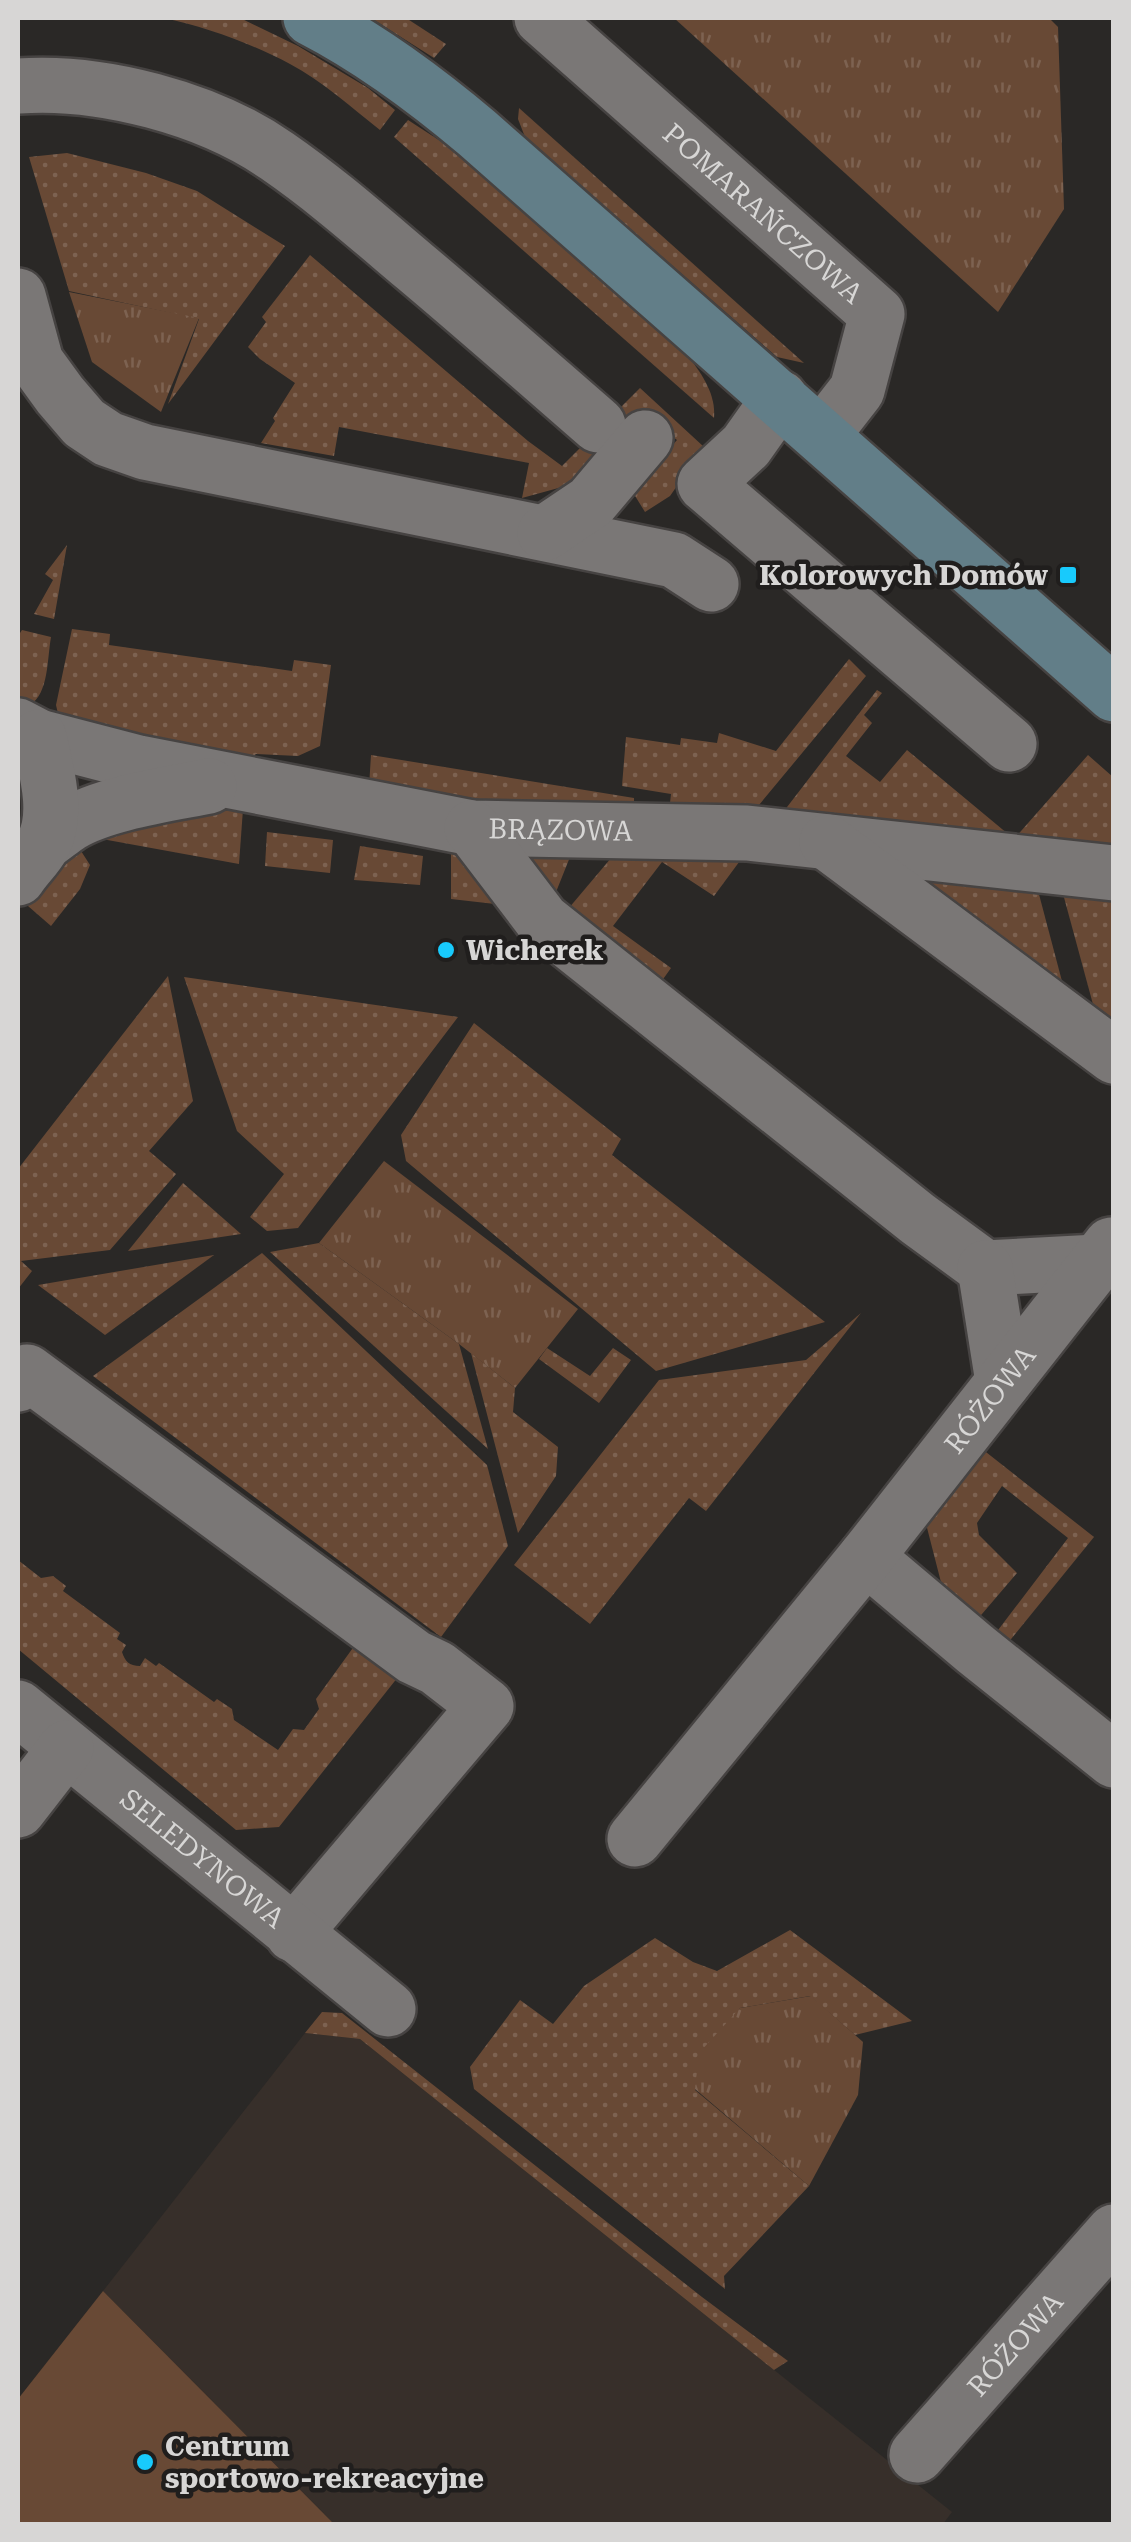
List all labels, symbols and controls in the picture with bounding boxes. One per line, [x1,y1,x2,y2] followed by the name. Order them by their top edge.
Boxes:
[657,116,870,310] street label: POMARAŃCZOWA
[759,559,1048,592] place label: Kolorowych Domów
[1057,564,1079,586] marker: Kolorowych Domów
[488,812,634,847] street label: BRĄZOWA
[466,934,604,967] place label: Wicherek
[435,939,457,961] marker: Wicherek
[937,1339,1042,1460] street label: RÓŻOWA
[114,1782,292,1935] street label: SELEDYNOWA
[960,2285,1070,2403] street label: RÓŻOWA
[165,2430,484,2495] place label: Centrum sportowo-rekreacyjne
[134,2451,156,2473] marker: Centrum sportowo-rekreacyjne

